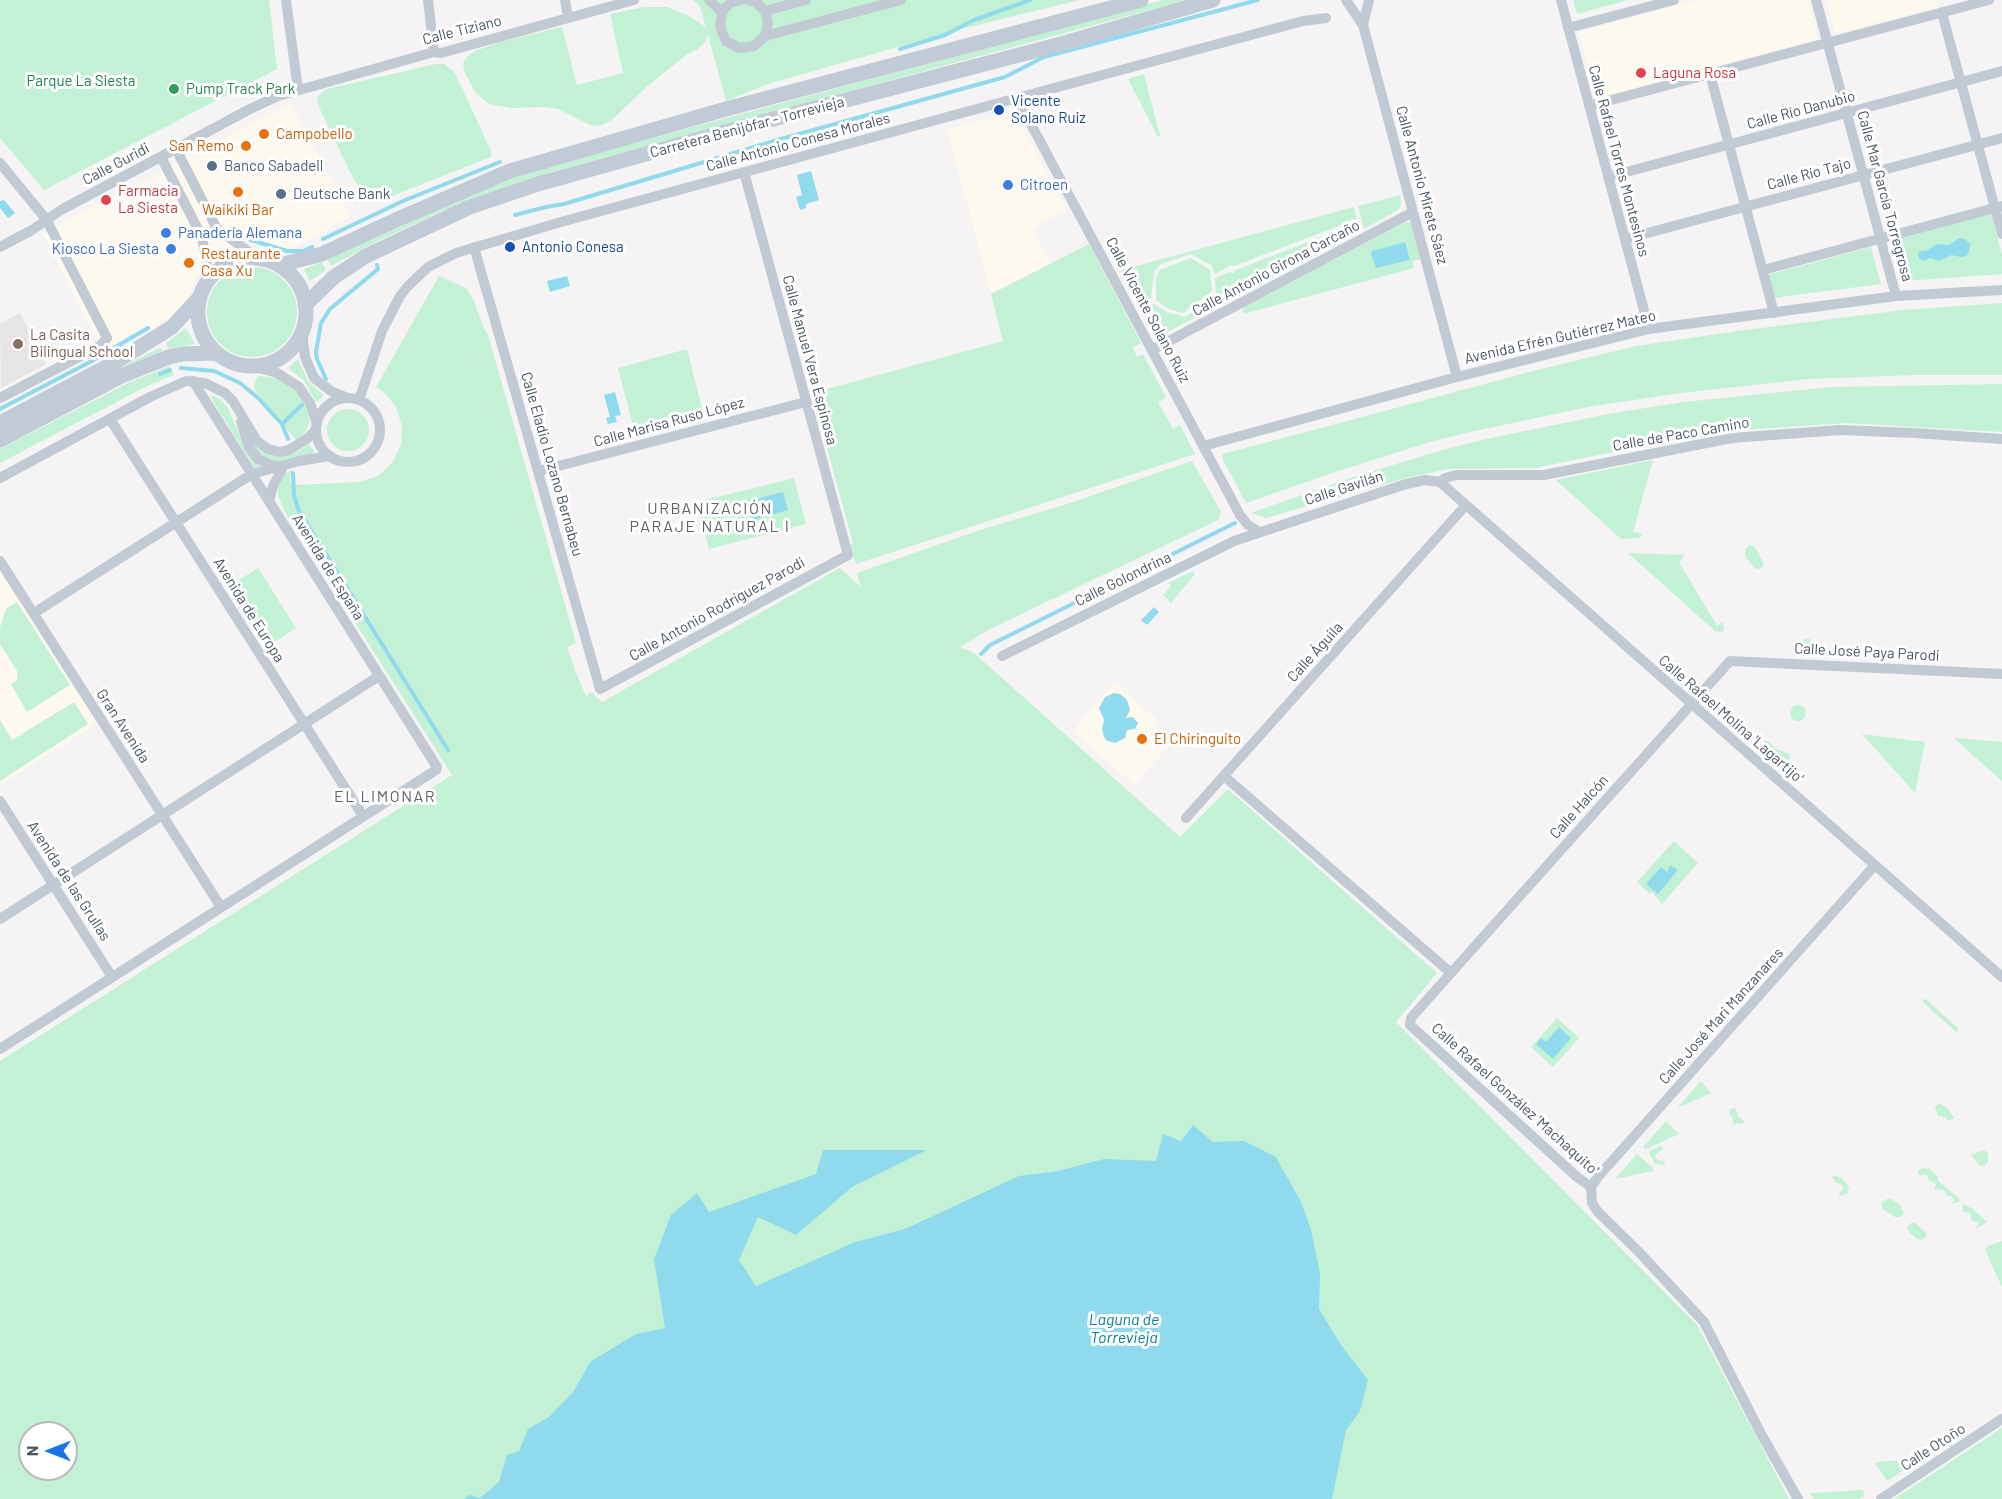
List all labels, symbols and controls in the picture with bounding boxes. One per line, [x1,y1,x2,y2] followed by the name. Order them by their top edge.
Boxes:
[421,11,503,49] street label: Calle Tiziano
[1585,63,1653,259] street label: Calle Rafael Torres Montesinos
[1653,64,1736,82] place label: Laguna Rosa
[1634,66,1648,80] marker: Laguna Rosa
[26,72,136,90] park label: Parque La Siesta
[186,80,295,98] place label: Pump Track Park
[167,82,181,96] marker: Pump Track Park
[1745,87,1857,133] street label: Calle Río Danubio
[648,92,846,162] street label: Carretera Benijófar - Torrevieja
[1011,92,1086,127] place label: Vicente Solano Ruiz
[992,103,1006,117] marker: Vicente Solano Ruiz
[1392,104,1452,266] street label: Calle Antonio Mirete Sáez
[704,109,892,175] street label: Calle Antonio Conesa Morales
[1854,109,1916,283] street label: Calle Mar García Torregrosa
[276,125,353,143] place label: Campobello
[257,127,271,141] marker: Campobello
[169,137,234,155] place label: San Remo
[80,139,152,189] street label: Calle Guridi
[239,139,253,153] marker: San Remo
[1765,154,1853,194] street label: Calle Río Tajo
[224,157,323,175] place label: Banco Sabadell
[205,159,219,173] marker: Banco Sabadell
[1020,176,1068,194] place label: Citroen
[1001,178,1015,192] marker: Citroen
[118,182,179,217] place label: Farmacia La Siesta
[231,185,245,199] marker: Waikiki Bar
[293,185,390,203] place label: Deutsche Bank
[274,187,288,201] marker: Deutsche Bank
[99,193,113,207] marker: Farmacia La Siesta
[202,201,274,219] place label: Waikiki Bar
[1189,216,1363,320] street label: Calle Antonio Girona Carcaño
[178,224,302,242] place label: Panadería Alemana
[159,226,173,240] marker: Panadería Alemana
[1102,234,1194,386] street label: Calle Vicente Solano Ruiz
[522,238,624,256] place label: Antonio Conesa
[52,240,159,258] place label: Kiosco La Siesta
[503,240,517,254] marker: Antonio Conesa
[164,242,178,256] marker: Kiosco La Siesta
[201,245,281,280] place label: Restaurante Casa Xu
[182,256,196,270] marker: Restaurante Casa Xu
[779,273,841,447] street label: Calle Manuel Vera Espinosa
[1463,306,1657,368] street label: Avenida Efrén Gutiérrez Mateo
[30,326,133,361] place label: La Casita Bilingual School
[11,337,25,351] marker: La Casita Bilingual School
[517,370,587,558] street label: Calle Eladio Lozano Bernabeu
[592,393,746,451] street label: Calle Marisa Ruso López
[1611,413,1751,455] street label: Calle de Paco Camino
[1303,467,1385,509] street label: Calle Gavilán
[630,499,790,537] district label: URBANIZACIÓN PARAJE NATURAL I
[288,511,368,623] street label: Avenida de España
[1072,548,1174,610] street label: Calle Golondrina
[626,553,808,665] street label: Calle Antonio Rodríguez Parodi
[210,554,288,666] street label: Avenida de Europa
[1283,618,1347,686] street label: Calle Águila
[1794,639,1940,665] street label: Calle José Paya Parodi
[1655,651,1807,787] street label: Calle Rafael Molina 'Lagartijo'
[92,686,154,766] street label: Gran Avenida
[1154,730,1241,748] place label: El Chiringuito
[1135,732,1149,746] marker: El Chiringuito
[1546,771,1612,843] street label: Calle Halcón
[334,787,436,807] district label: EL LIMONAR
[24,818,114,944] street label: Avenida de las Grullas
[1655,944,1787,1088] street label: Calle José Mari Manzanares
[1428,1019,1602,1179] street label: Calle Rafael González 'Machaquito'
[1089,1310,1159,1348] water label: Laguna de Torrevieja
[1897,1419,1969,1475] street label: Calle Otoño
[18,1421,78,1481] north arrow
[22,1446,41,1456] text: N

